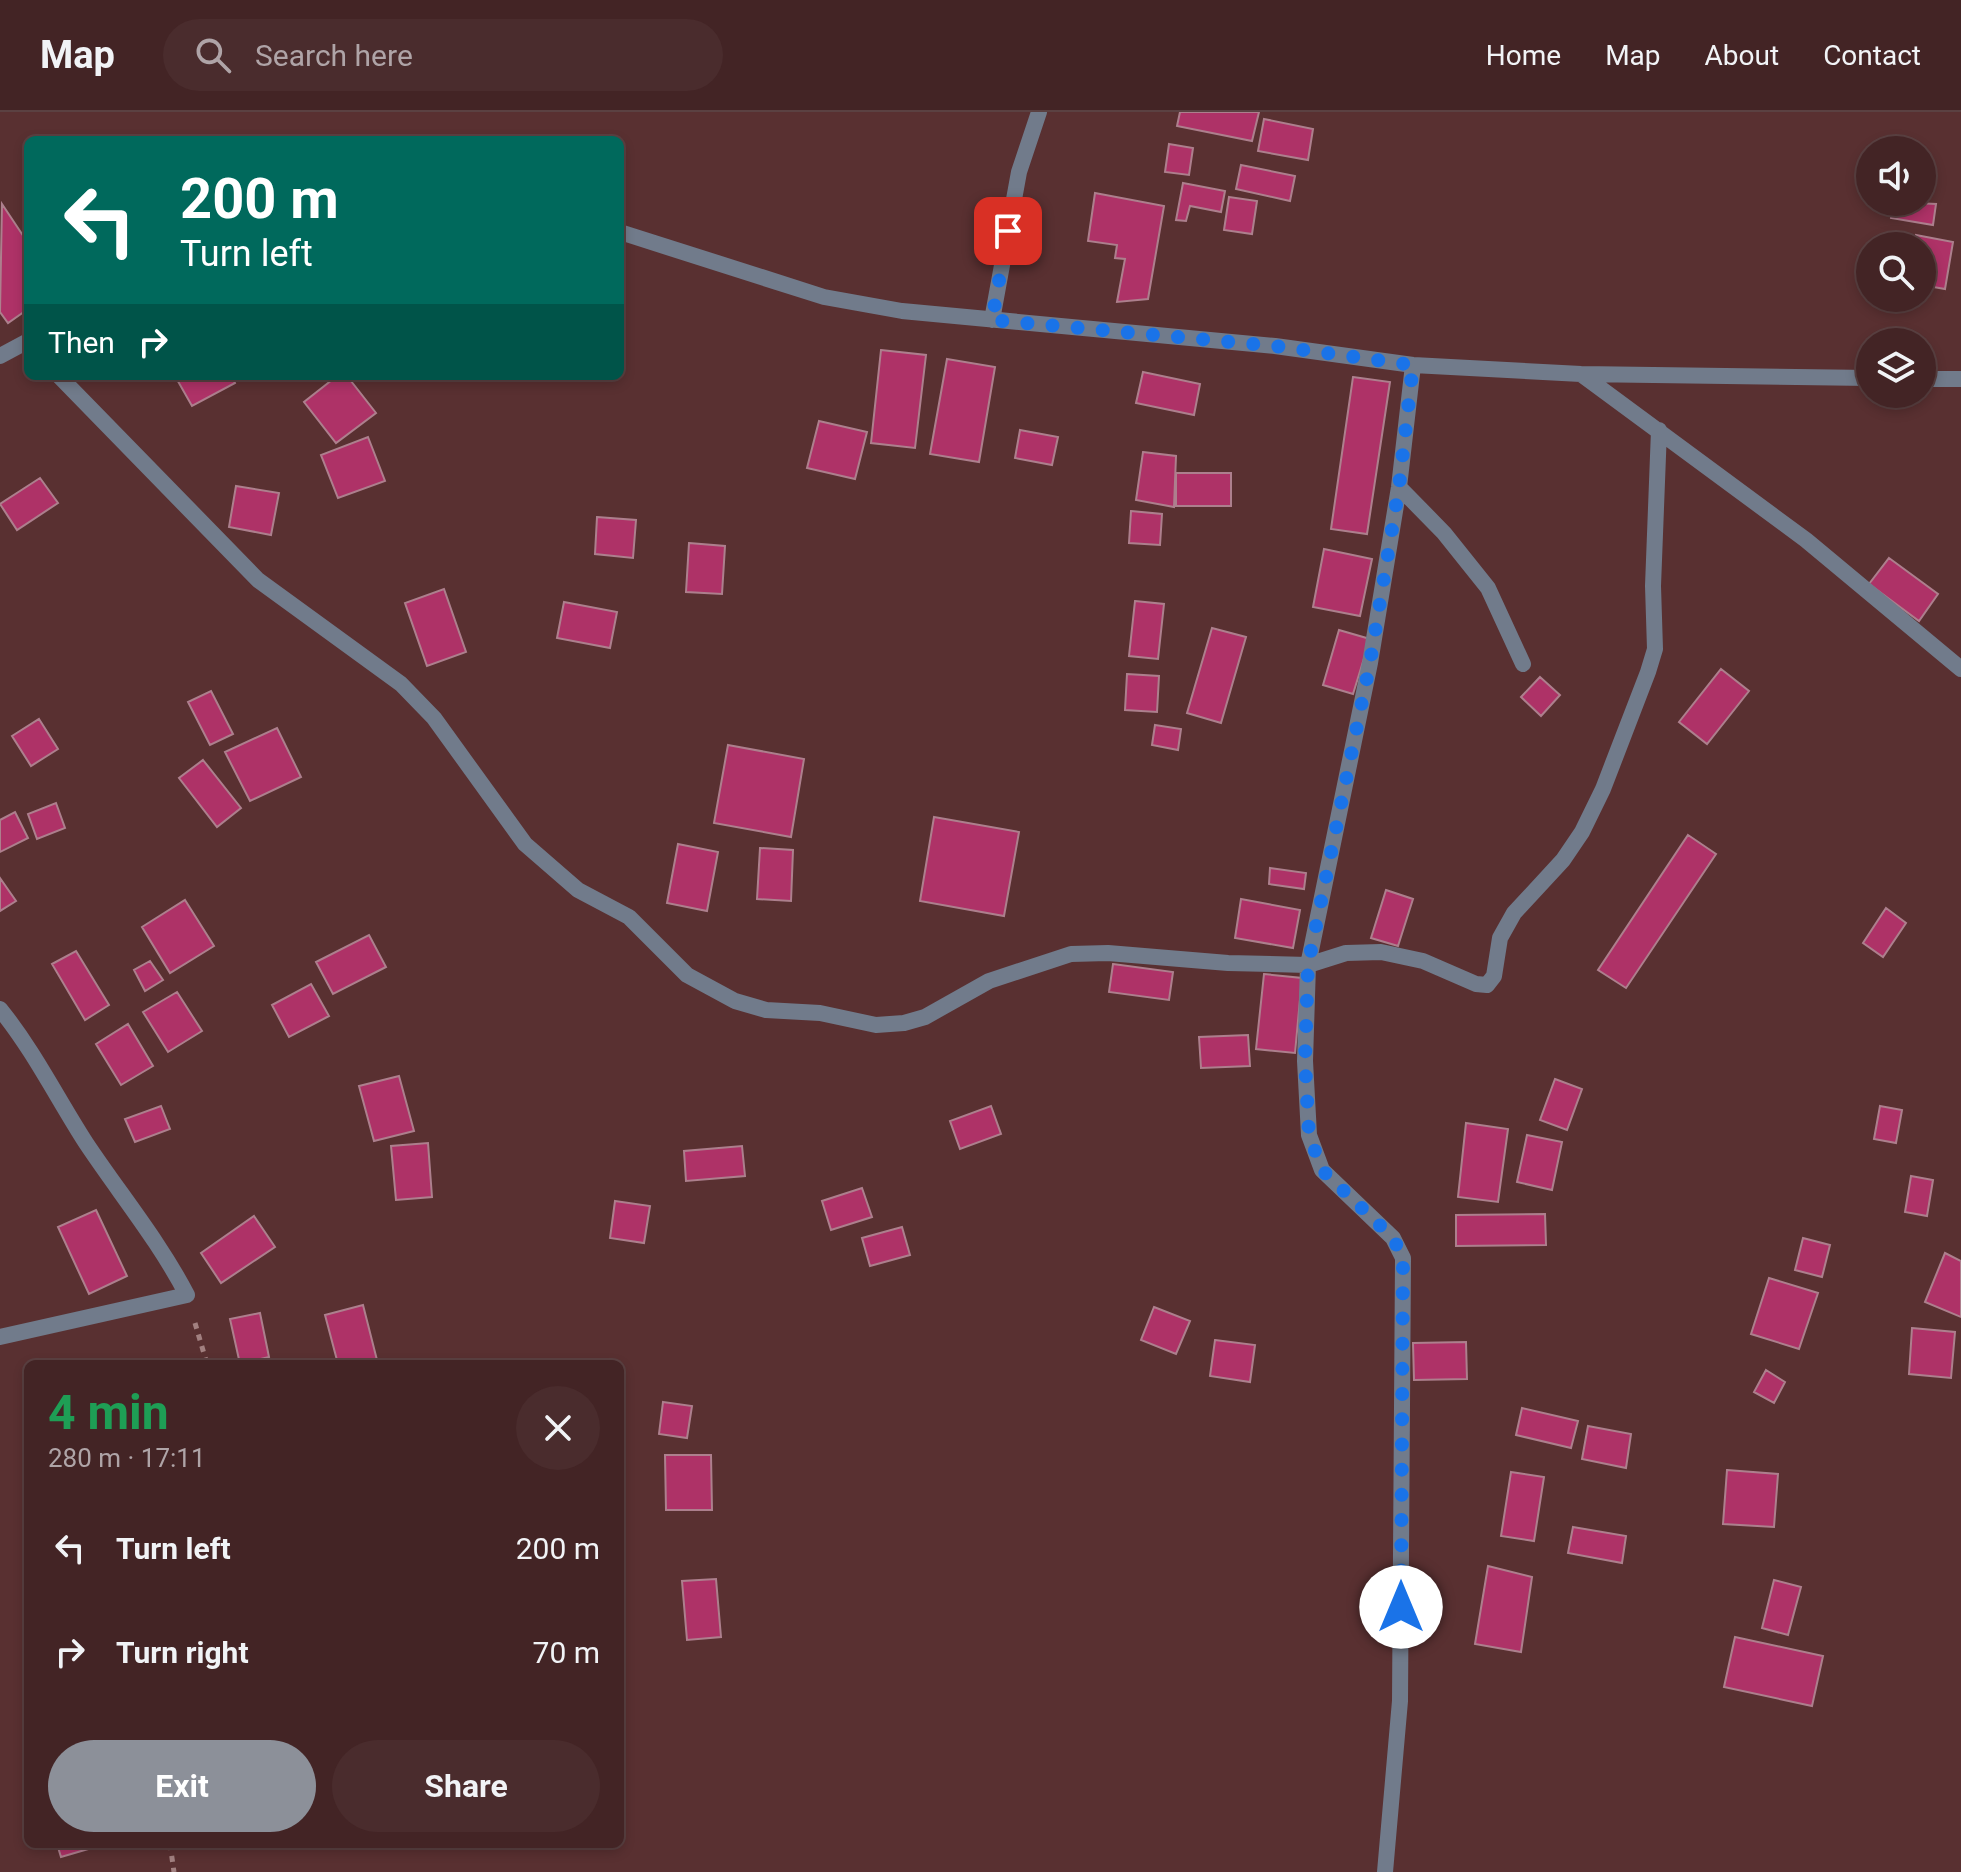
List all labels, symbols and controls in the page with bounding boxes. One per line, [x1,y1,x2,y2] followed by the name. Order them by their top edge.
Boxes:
[163,19,723,91] search box
[40,33,115,77] text: Map
[191,33,235,77] icon: search
[255,38,413,73] text: Search here
[1486,39,1561,72] text: Home
[1605,39,1661,72] text: Map
[1705,39,1779,72] text: About
[1823,39,1921,72] text: Contact
[1856,136,1936,408] map controls
[1856,136,1936,216] button: sound
[180,166,339,232] text: 200 m
[48,168,152,272] icon: left
[974,197,1042,265] pin
[986,209,1030,253] icon: arrive
[1856,232,1936,312] button: search
[180,233,313,275] text: Turn left
[131,320,175,364] icon: right
[48,325,115,360] text: Then
[1856,328,1936,408] button: layers
[48,1384,169,1441] text: 4 min
[516,1386,600,1470] button: close
[48,1443,206,1473] text: 280 m · 17:11
[48,1526,92,1570] icon: left
[116,1531,231,1566] text: Turn left
[516,1531,600,1566] text: 200 m
[1359,1565,1443,1649] position arrow
[48,1630,92,1674] icon: right
[116,1635,249,1670] text: Turn right
[533,1635,600,1670] text: 70 m
[48,1740,316,1832] button: Exit
[332,1740,600,1832] button: Share

